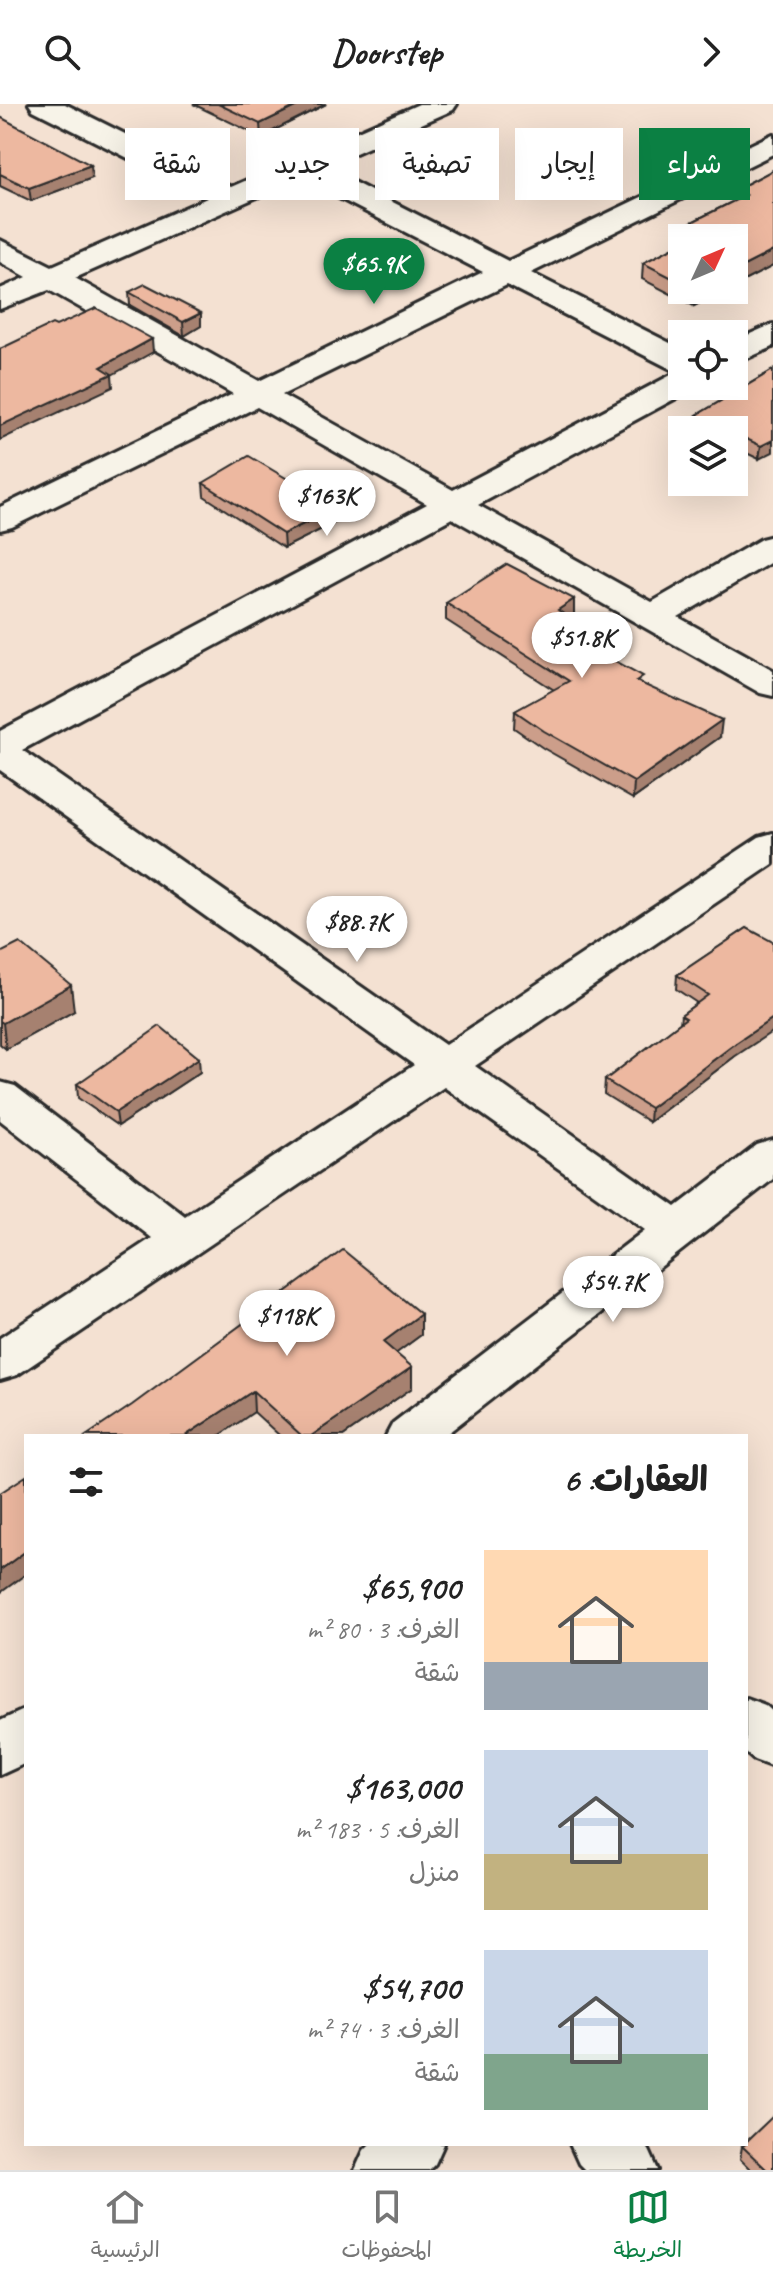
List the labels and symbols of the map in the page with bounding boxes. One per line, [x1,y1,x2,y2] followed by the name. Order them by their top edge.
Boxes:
[668,224,748,304] north arrow
[309,238,439,306] pin: $65.9K
[271,470,383,538] pin: $163K
[517,612,647,680] pin: $51.8K
[292,896,422,964] pin: $88.7K
[548,1256,678,1324] pin: $54.7K
[231,1290,343,1358] pin: $118K

